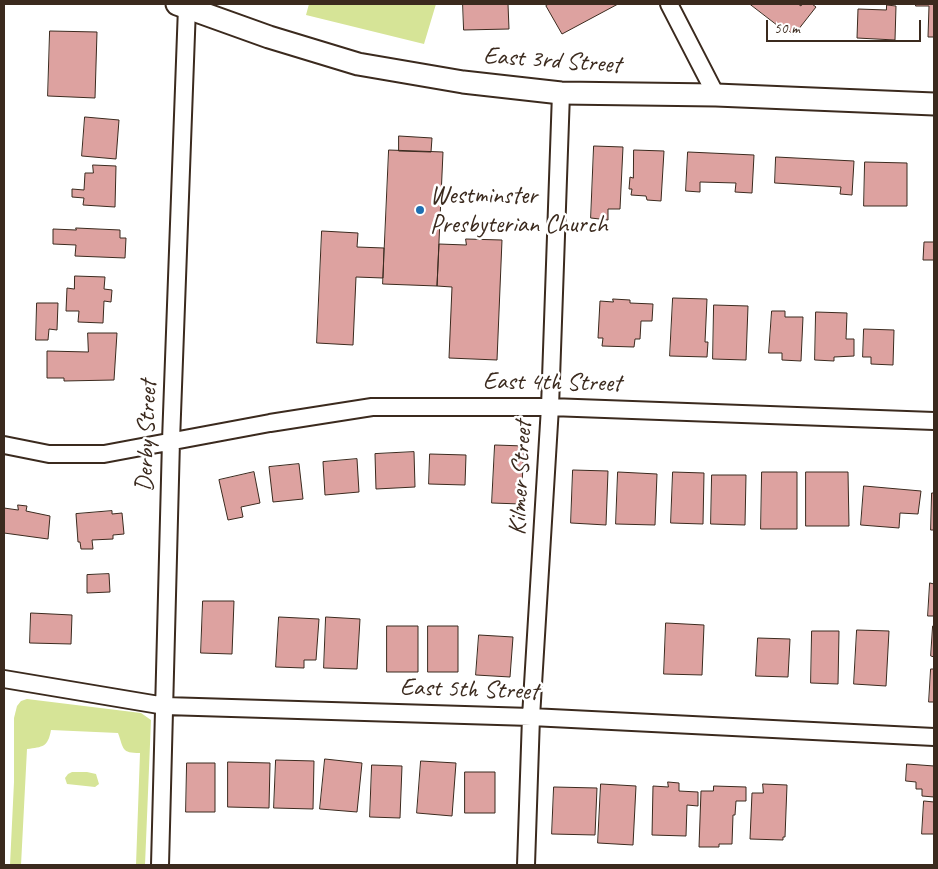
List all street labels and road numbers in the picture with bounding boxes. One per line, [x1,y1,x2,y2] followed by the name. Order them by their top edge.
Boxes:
[482,41,622,81] street label: East 3rd Street
[483,367,621,399] street label: East 4th Street
[130,380,164,492] street label: Derby Street
[503,420,539,536] street label: Kilmer Street
[399,673,539,707] street label: East 5th Street

